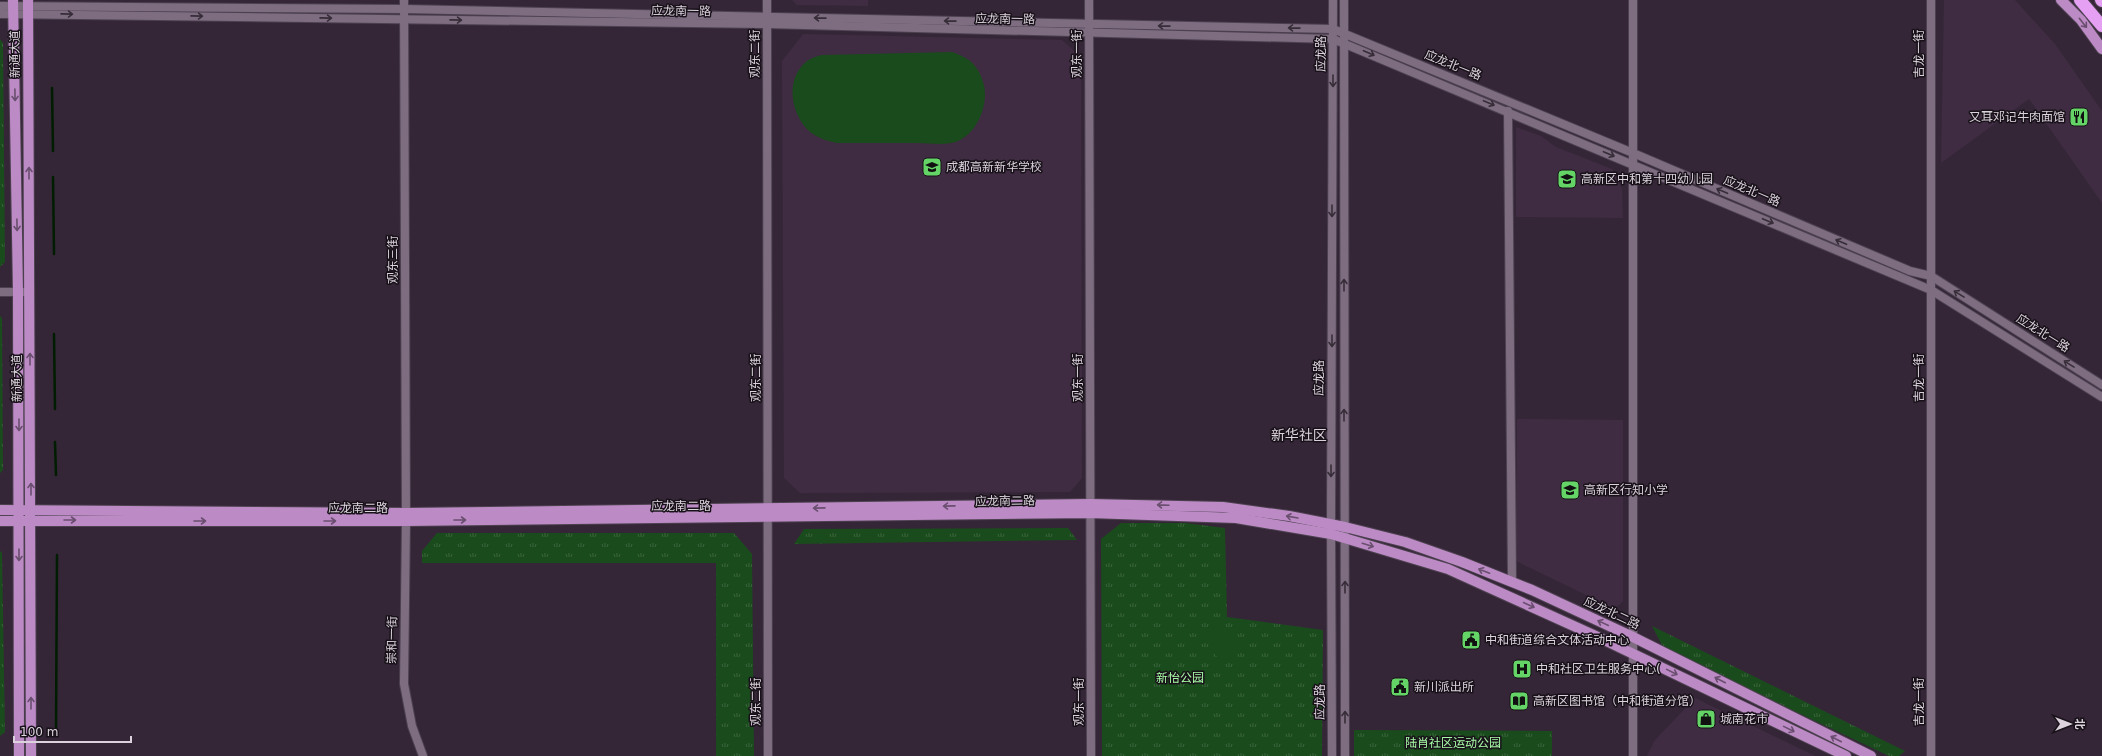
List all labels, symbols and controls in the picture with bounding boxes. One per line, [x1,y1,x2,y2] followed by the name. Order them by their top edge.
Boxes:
[651,3,711,19] street label: 应龙南一路
[60,10,73,18] one-way arrow
[975,11,1035,27] street label: 应龙南一路
[190,12,203,20] one-way arrow
[319,14,332,22] one-way arrow
[814,14,827,22] one-way arrow
[449,16,462,24] one-way arrow
[944,17,957,24] one-way arrow
[2079,18,2087,29] one-way arrow
[1158,22,1171,29] one-way arrow
[1288,24,1301,32] one-way arrow
[8,30,22,78] street label: 新通大道
[748,30,762,78] street label: 观东二街
[1070,30,1084,78] street label: 观东一街
[1912,30,1926,78] street label: 吉龙一街
[1314,36,1328,72] street label: 应龙路
[1423,47,1483,83] street label: 应龙北一路
[1363,50,1375,57] one-way arrow
[1329,74,1337,87] one-way arrow
[11,88,18,101] one-way arrow
[1483,100,1495,108] one-way arrow
[2068,106,2090,128] restaurant icon: 又耳邓记牛肉面馆
[1969,110,2065,124] place label: 又耳邓记牛肉面馆
[1603,150,1615,158] one-way arrow
[921,156,943,178] school or university icon: 成都高新新华学校
[946,160,1042,174] place label: 成都高新新华学校
[25,167,33,180] one-way arrow
[1556,168,1578,190] school or university icon: 高新区中和第十四幼儿园
[1581,172,1713,186] place label: 高新区中和第十四幼儿园
[1722,173,1782,209] street label: 应龙北一路
[1716,186,1728,194] one-way arrow
[1328,204,1336,217] one-way arrow
[13,218,21,231] one-way arrow
[1761,218,1773,225] one-way arrow
[386,236,400,284] street label: 观东三街
[1836,238,1848,245] one-way arrow
[1340,279,1348,292] one-way arrow
[1954,290,1965,298] one-way arrow
[2014,311,2072,355] street label: 应龙北一路
[1328,334,1335,347] one-way arrow
[26,353,34,366] one-way arrow
[10,354,24,402] street label: 新通大道
[749,354,763,402] street label: 观东二街
[1071,354,1085,402] street label: 观东一街
[1912,354,1926,402] street label: 吉龙一街
[1312,360,1326,396] street label: 应龙路
[2064,360,2075,368] one-way arrow
[1340,409,1348,422] one-way arrow
[15,418,23,431] one-way arrow
[1271,427,1327,443] district label: 新华社区
[1327,464,1335,477] one-way arrow
[1559,479,1581,501] school or university icon: 高新区行知小学
[27,483,35,496] one-way arrow
[1584,483,1668,497] place label: 高新区行知小学
[975,493,1035,509] street label: 应龙南二路
[651,499,711,513] street label: 应龙南二路
[328,501,388,515] street label: 应龙南二路
[1157,501,1170,508] one-way arrow
[943,502,956,510] one-way arrow
[813,504,826,512] one-way arrow
[1286,513,1299,521] one-way arrow
[63,516,76,524] one-way arrow
[453,516,466,524] one-way arrow
[193,517,206,525] one-way arrow
[323,517,336,525] one-way arrow
[1361,542,1374,549] one-way arrow
[15,548,23,561] one-way arrow
[1479,566,1491,574] one-way arrow
[1341,581,1349,594] one-way arrow
[1582,594,1642,632] street label: 应龙北二路
[1522,602,1534,610] one-way arrow
[385,616,399,664] street label: 崇和一街
[1598,619,1610,626] one-way arrow
[1460,629,1482,651] public building icon: 中和街道综合文体活动中心
[1485,633,1629,647] place label: 中和街道综合文体活动中心
[1511,658,1533,680] hospital icon: 中和社区卫生服务中心(
[1536,662,1661,676] place label: 中和社区卫生服务中心(
[1666,669,1678,676] one-way arrow
[1156,671,1204,685] park label: 新怡公园
[1389,676,1411,698] public building icon: 新川派出所
[1714,676,1726,683] one-way arrow
[749,678,763,726] street label: 观东二街
[1072,678,1086,726] street label: 观东一街
[1912,678,1926,726] street label: 吉龙一街
[1414,680,1474,694] place label: 新川派出所
[1313,684,1327,720] street label: 应龙路
[1508,690,1530,712] library icon: 高新区图书馆（中和街道分馆）
[1533,694,1701,708] place label: 高新区图书馆（中和街道分馆）
[27,697,35,710] one-way arrow
[2050,704,2090,744] north arrow
[1695,708,1717,730] shop icon: 城南花市
[1341,711,1349,724] one-way arrow
[1720,712,1768,726] place label: 城南花市
[14,718,131,744] scale bar
[2073,719,2086,730] text: 北
[20,725,58,739] text: 100 m
[1783,725,1795,733] one-way arrow
[1830,734,1842,742] one-way arrow
[1405,736,1501,750] park label: 陆肖社区运动公园

